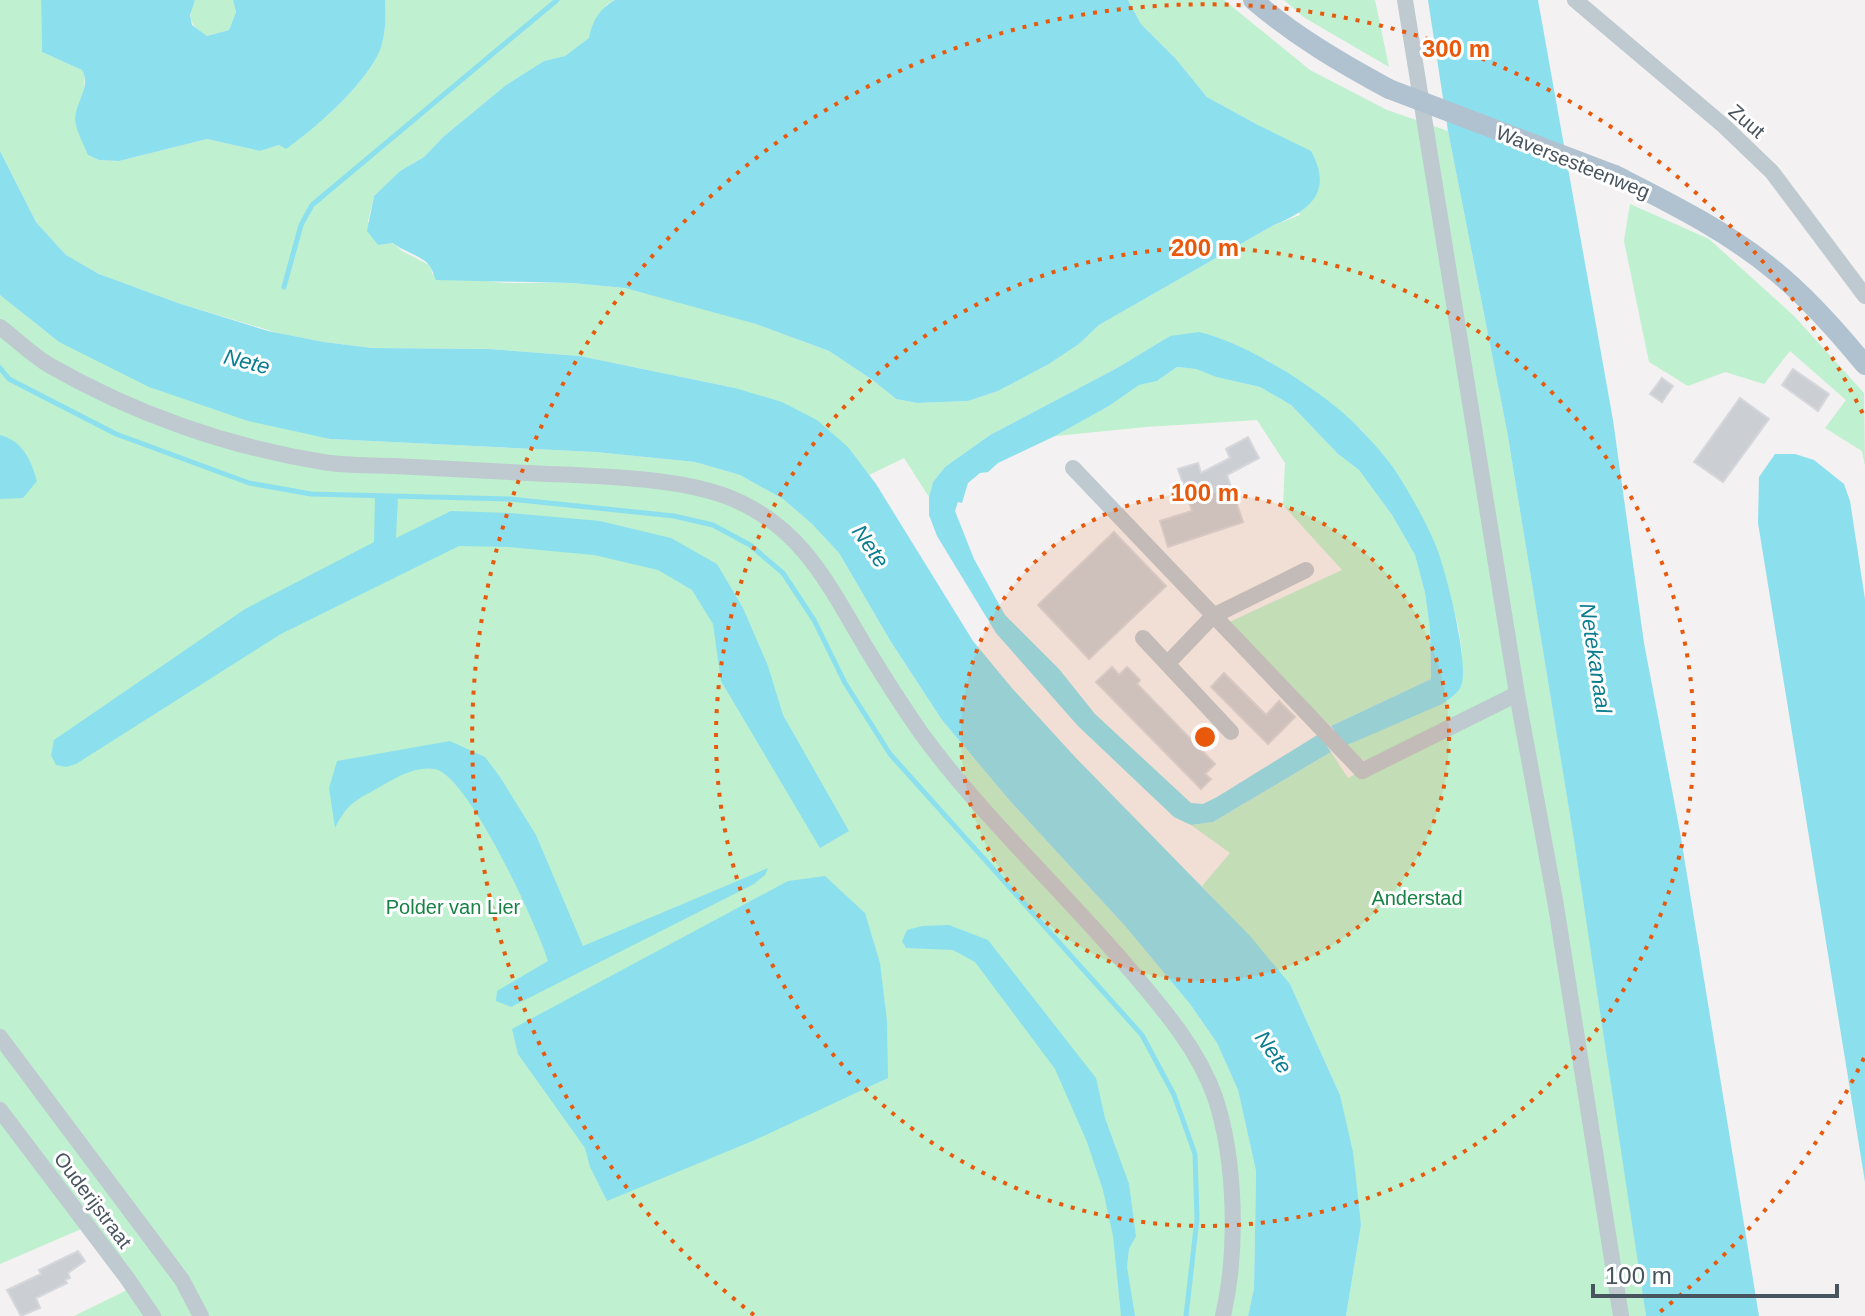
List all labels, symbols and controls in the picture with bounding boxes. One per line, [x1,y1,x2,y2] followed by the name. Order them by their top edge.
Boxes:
[1422,35,1490,62] text: 300 m
[1725,100,1770,143] street label: Zuut
[1493,121,1653,203] street label: Waversesteenweg
[1171,234,1239,261] text: 200 m
[221,344,272,379] water label: Nete
[1171,479,1239,506] text: 100 m
[847,520,894,572] water label: Nete
[1574,601,1617,716] water label: Netekanaal
[1191,723,1219,751] centre of rings
[1371,887,1463,909] park label: Anderstad
[386,896,521,918] park label: Polder van Lier
[1250,1026,1297,1078] water label: Nete
[50,1148,137,1253] street label: Ouderijstraat
[1593,1248,1837,1298] scale bar
[1605,1262,1672,1289] text: 100 m

